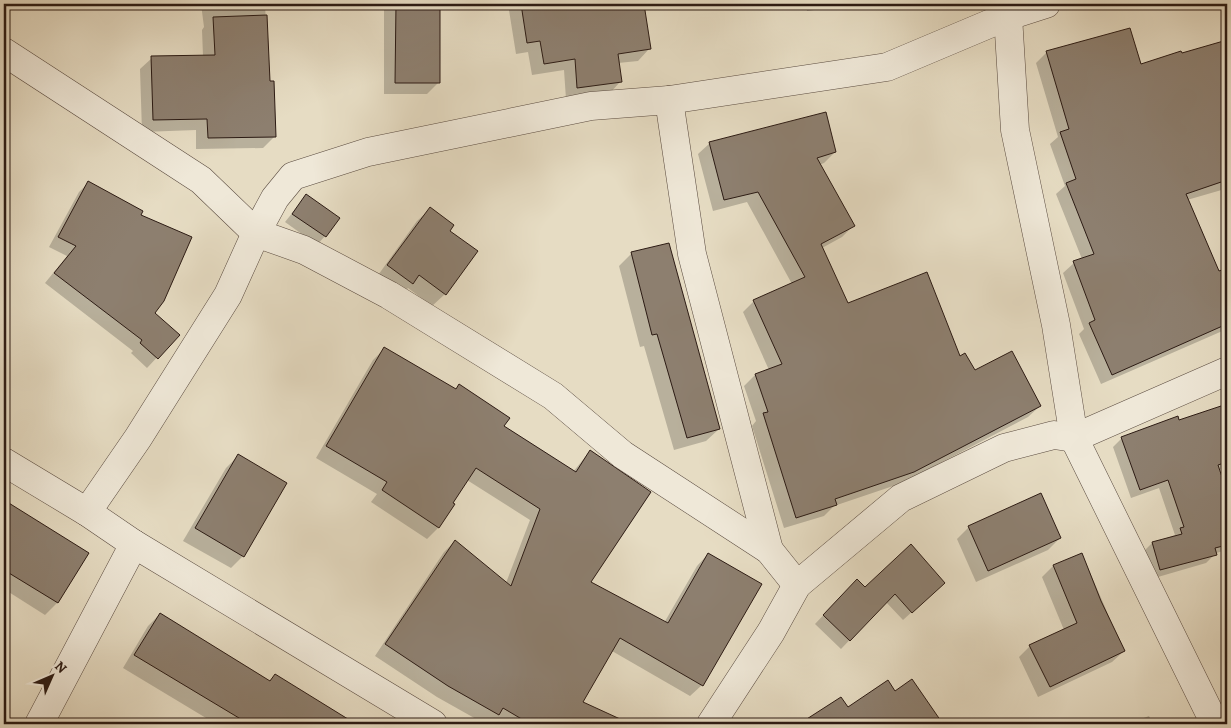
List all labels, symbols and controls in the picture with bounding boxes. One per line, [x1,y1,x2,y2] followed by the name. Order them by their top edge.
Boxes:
[28,650,78,700] north arrow
[51,657,71,677] text: N

